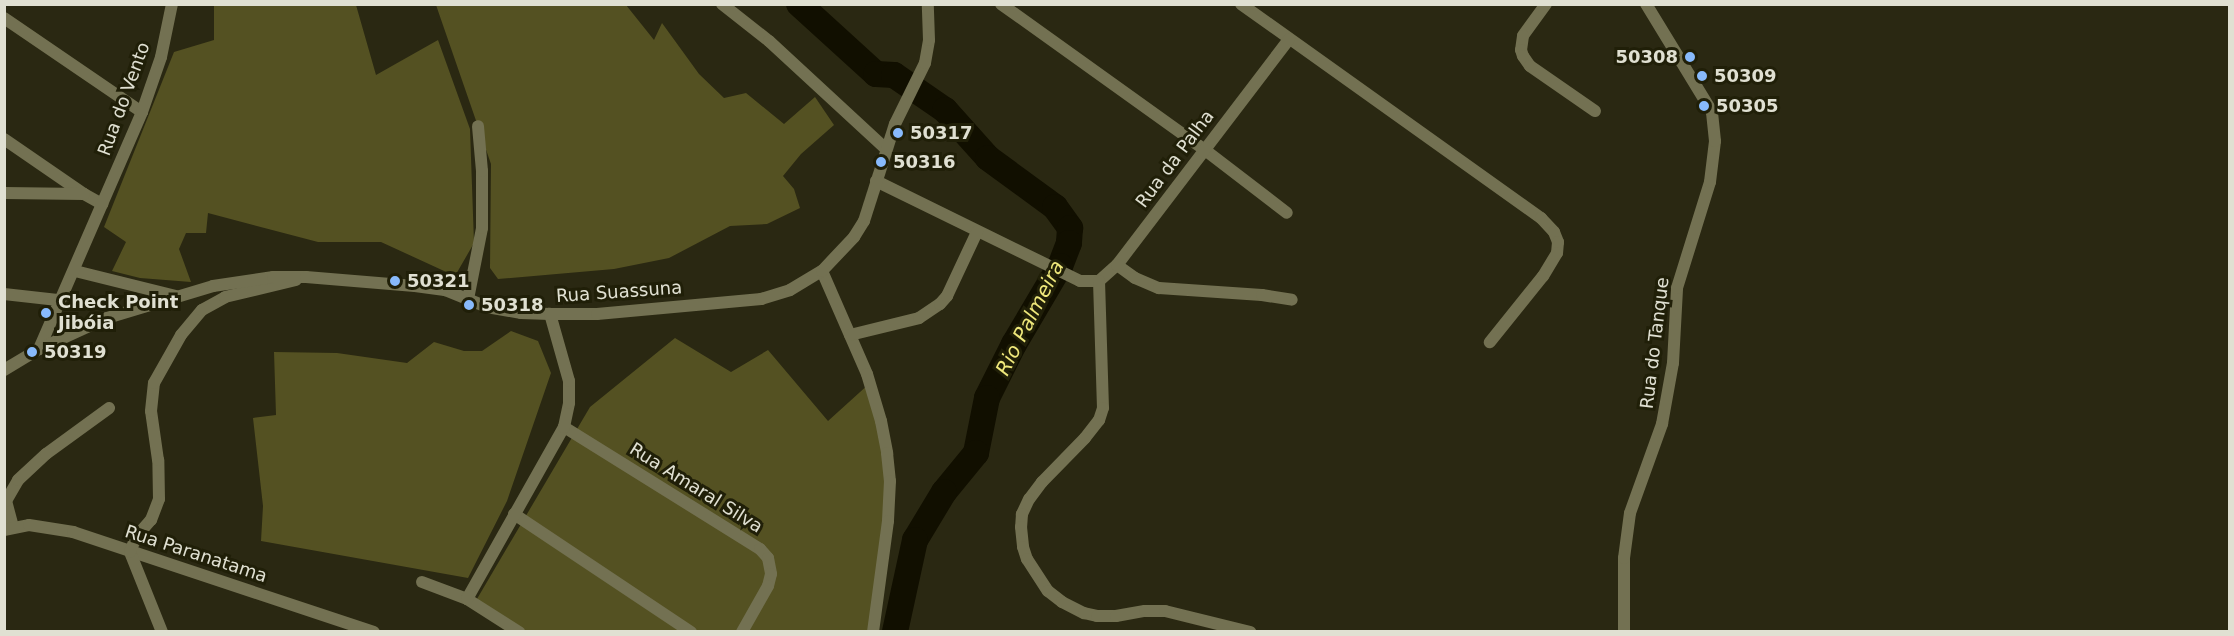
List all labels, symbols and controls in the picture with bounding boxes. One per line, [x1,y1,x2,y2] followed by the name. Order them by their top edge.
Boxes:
[93,39,155,159] street label: Rua do Vento
[1615,46,1678,68] place label: 50308
[1683,50,1697,64] marker: 50308
[1714,65,1777,87] place label: 50309
[1695,69,1709,83] marker: 50309
[1716,95,1779,117] place label: 50305
[1697,99,1711,113] marker: 50305
[1131,106,1219,212] street label: Rua da Palha
[910,122,973,144] place label: 50317
[891,126,905,140] marker: 50317
[893,151,956,173] place label: 50316
[874,155,888,169] marker: 50316
[991,257,1069,379] water label: Rio Palmeira
[407,270,470,292] place label: 50321
[388,274,402,288] marker: 50321
[1636,276,1674,410] street label: Rua do Tanque
[555,277,683,307] street label: Rua Suassuna
[58,292,178,334] place label: Check Point Jibóia
[481,294,544,316] place label: 50318
[462,298,476,312] marker: 50318
[39,306,53,320] marker: Check Point Jibóia
[44,341,107,363] place label: 50319
[25,345,39,359] marker: 50319
[625,438,767,538] street label: Rua Amaral Silva
[122,521,270,587] street label: Rua Paranatama

